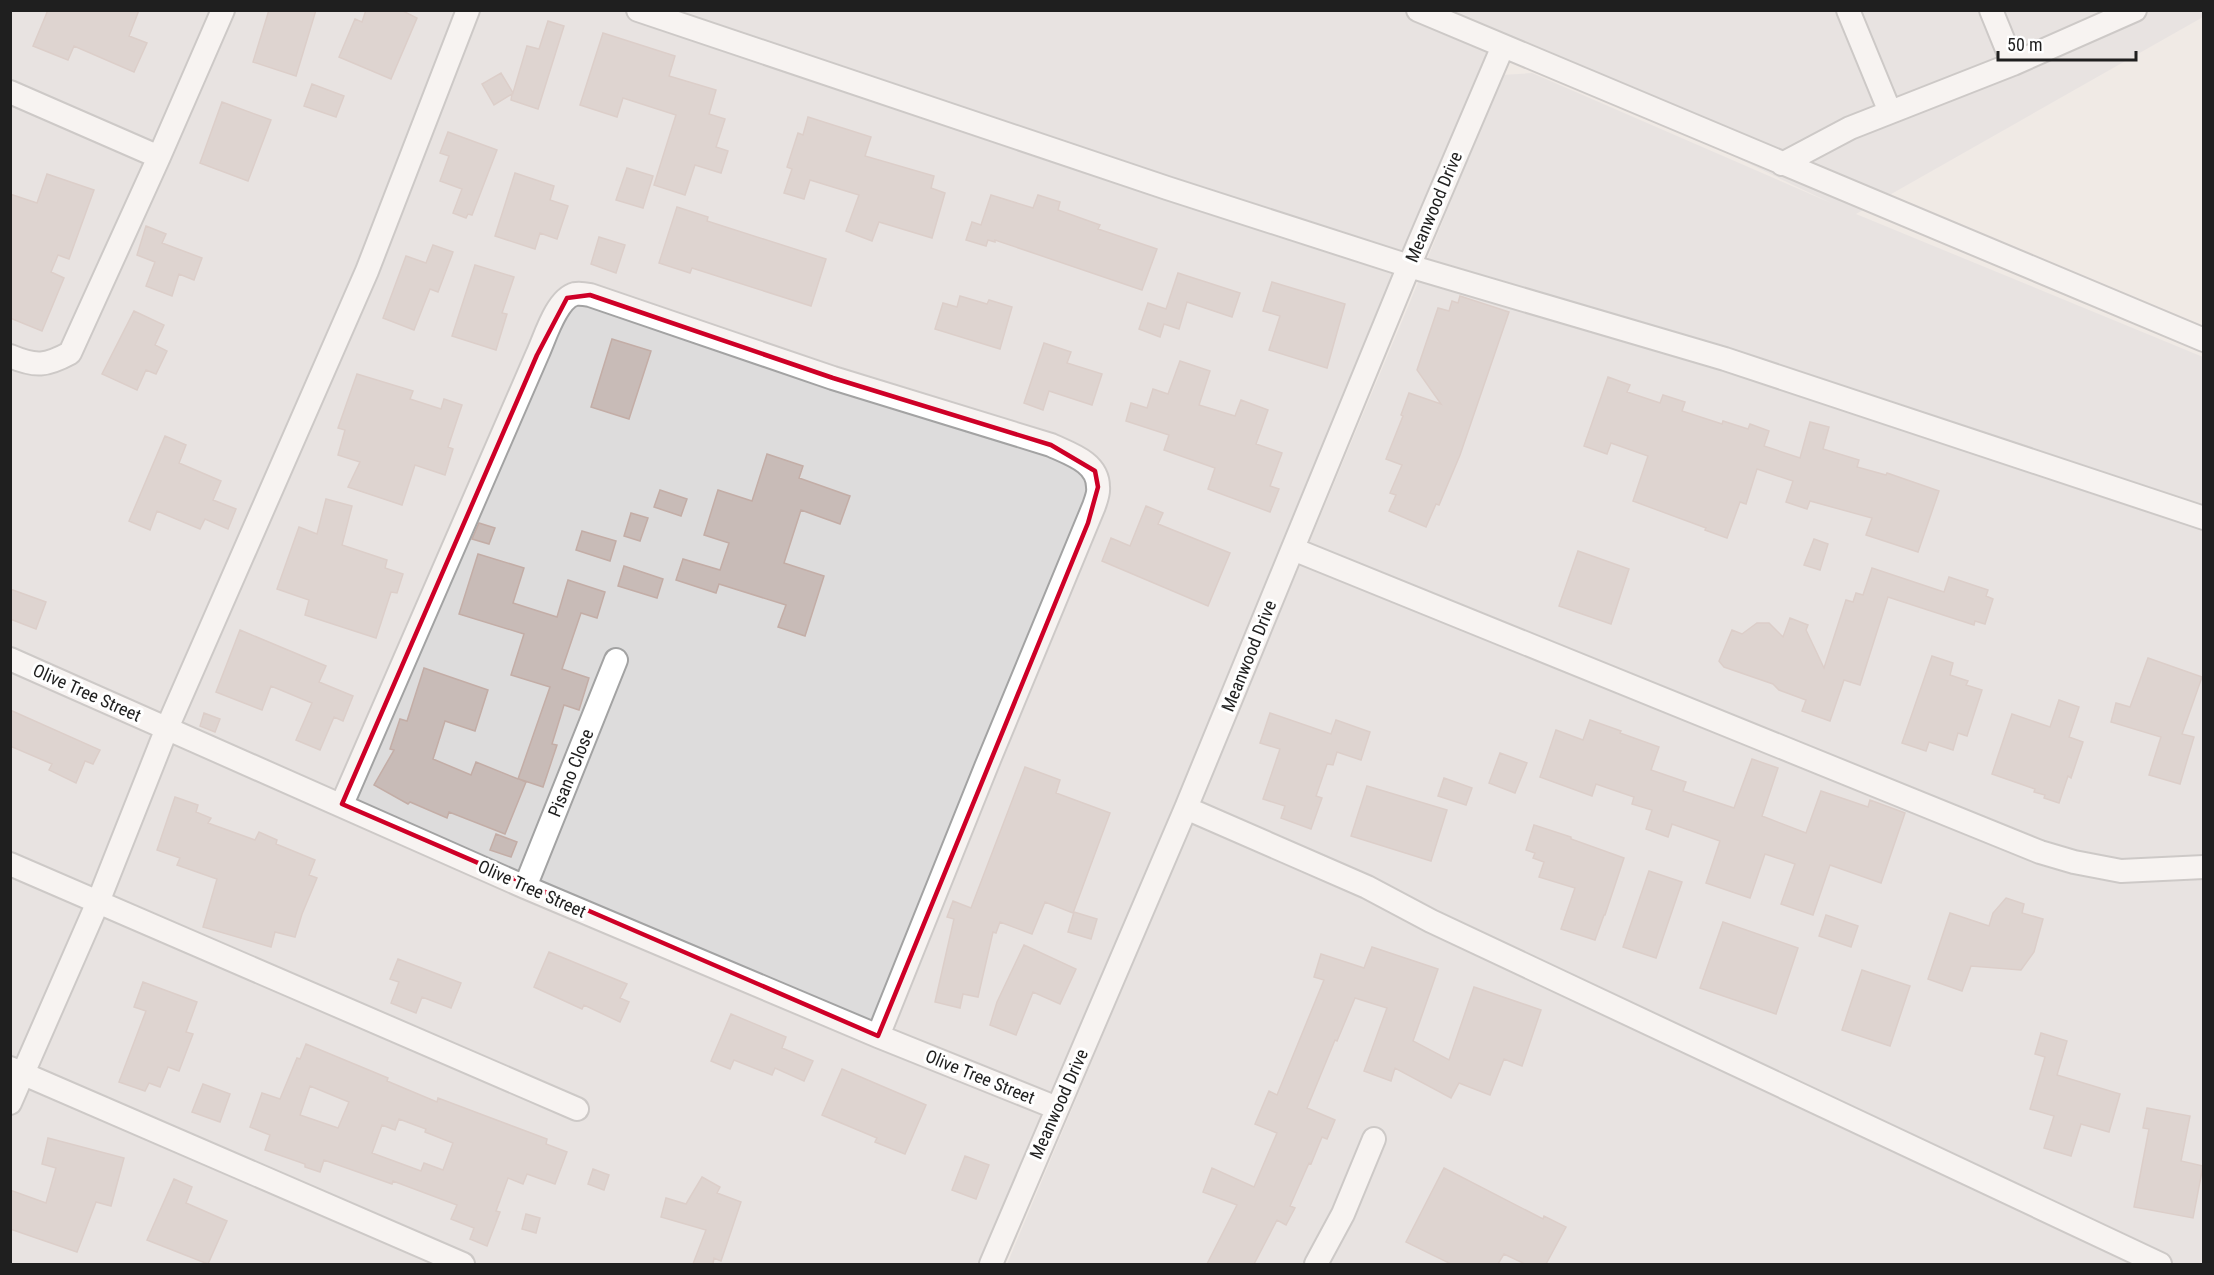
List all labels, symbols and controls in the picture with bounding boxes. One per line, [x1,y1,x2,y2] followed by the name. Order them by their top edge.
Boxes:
[1998,24,2136,62] scale bar
[2007,34,2042,55] text: 50 m
[1401,148,1466,265] street label: Meanwood Drive
[1217,597,1280,715] street label: Meanwood Drive
[30,659,145,726] street label: Olive Tree Street
[543,726,598,820] street label: Pisano Close
[475,855,590,922] street label: Olive Tree Street
[922,1045,1038,1108] street label: Olive Tree Street
[1025,1046,1092,1162] street label: Meanwood Drive

